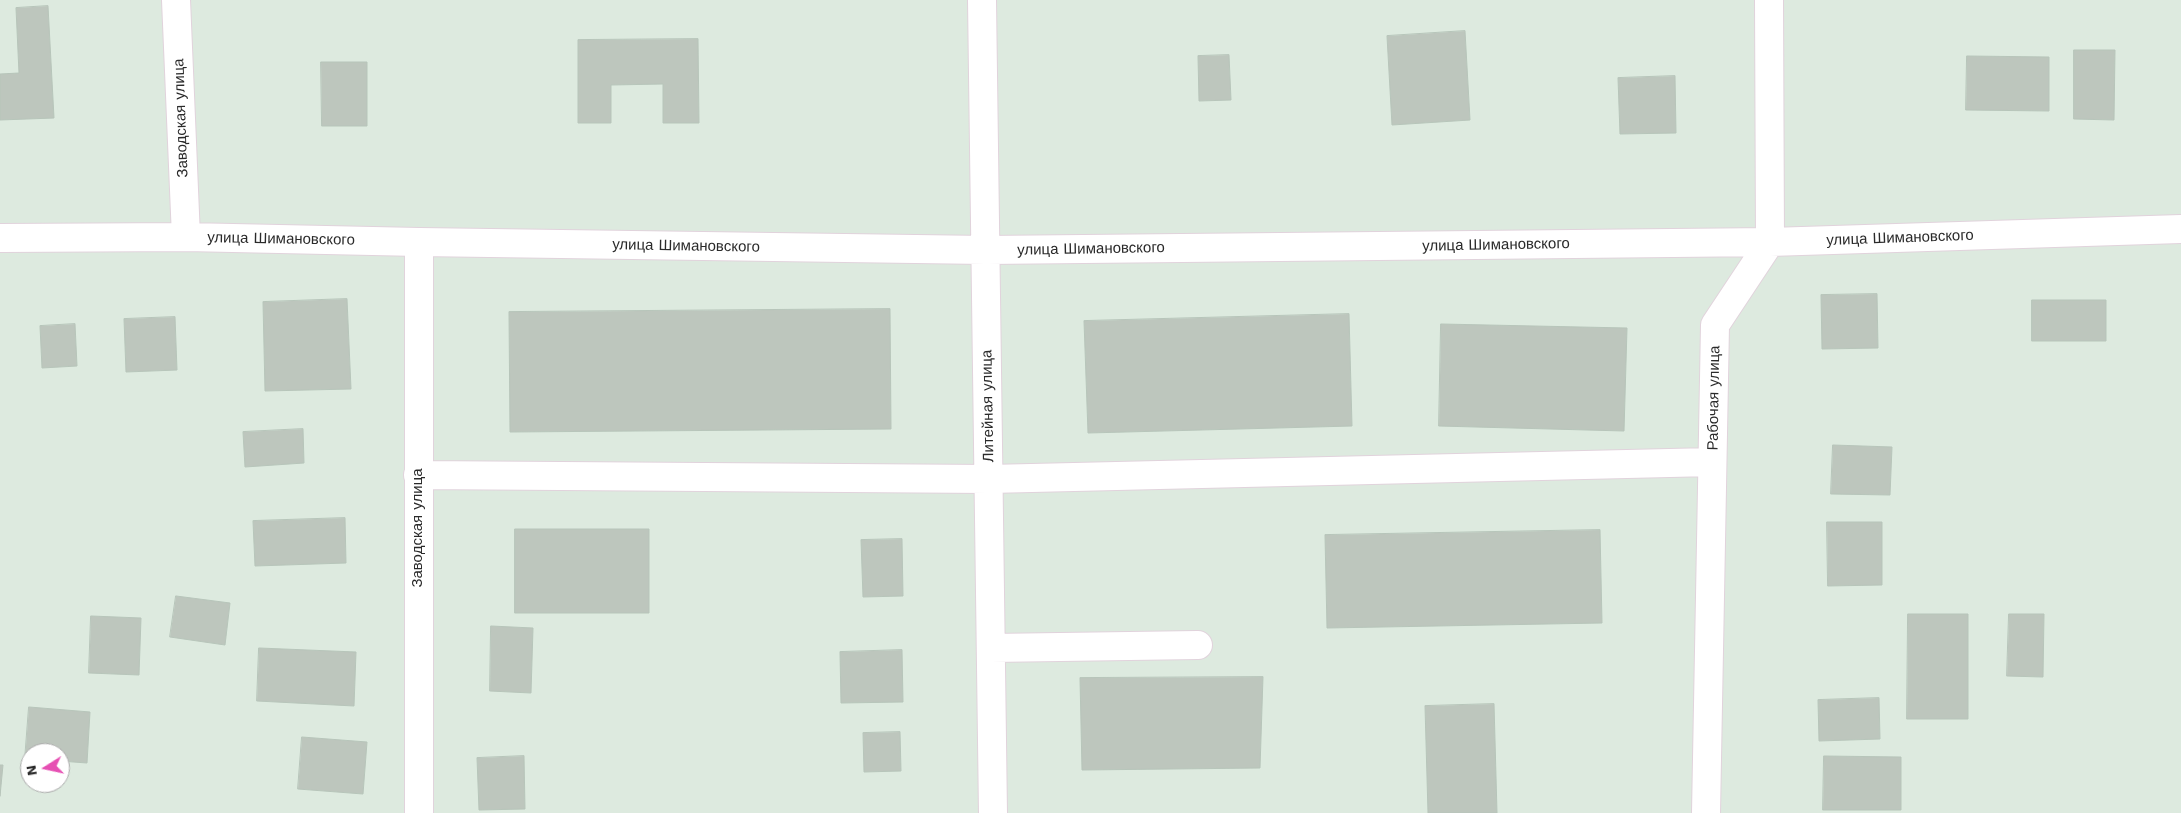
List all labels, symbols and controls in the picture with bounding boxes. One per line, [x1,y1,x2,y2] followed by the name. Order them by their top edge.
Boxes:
[170,58,192,178] street label: Заводская улица
[1826,226,1974,250] street label: улица Шимановского
[207,229,355,249] street label: улица Шимановского
[1422,235,1570,255] street label: улица Шимановского
[612,236,760,256] street label: улица Шимановского
[1017,239,1165,259] street label: улица Шимановского
[1704,345,1724,451] street label: Рабочая улица
[978,349,998,463] street label: Литейная улица
[409,468,427,588] street label: Заводская улица
[20,743,70,793] north arrow
[22,764,40,777] text: N

